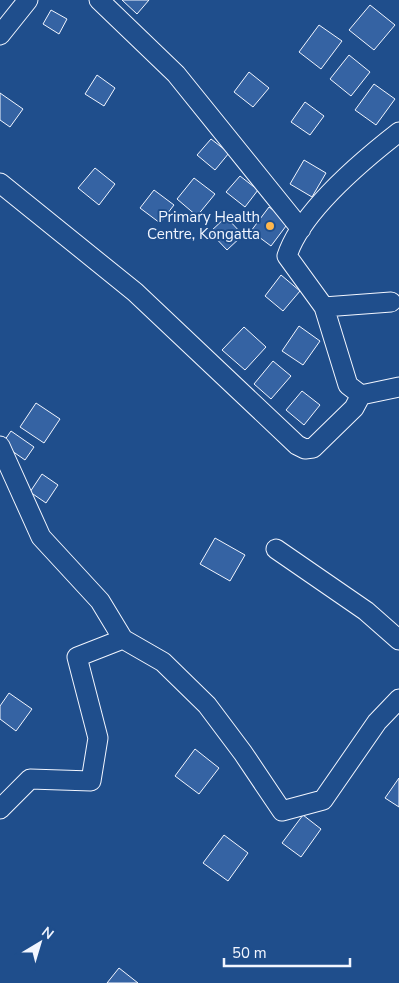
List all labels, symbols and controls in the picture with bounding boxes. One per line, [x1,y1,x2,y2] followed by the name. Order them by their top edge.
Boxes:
[147,207,260,244] place label: Primary Health Centre, Kongatta
[264,220,276,232] marker: Primary Health Centre, Kongatta
[15,918,65,968] north arrow
[38,922,58,944] text: N
[224,936,350,968] scale bar
[232,943,267,963] text: 50 m

